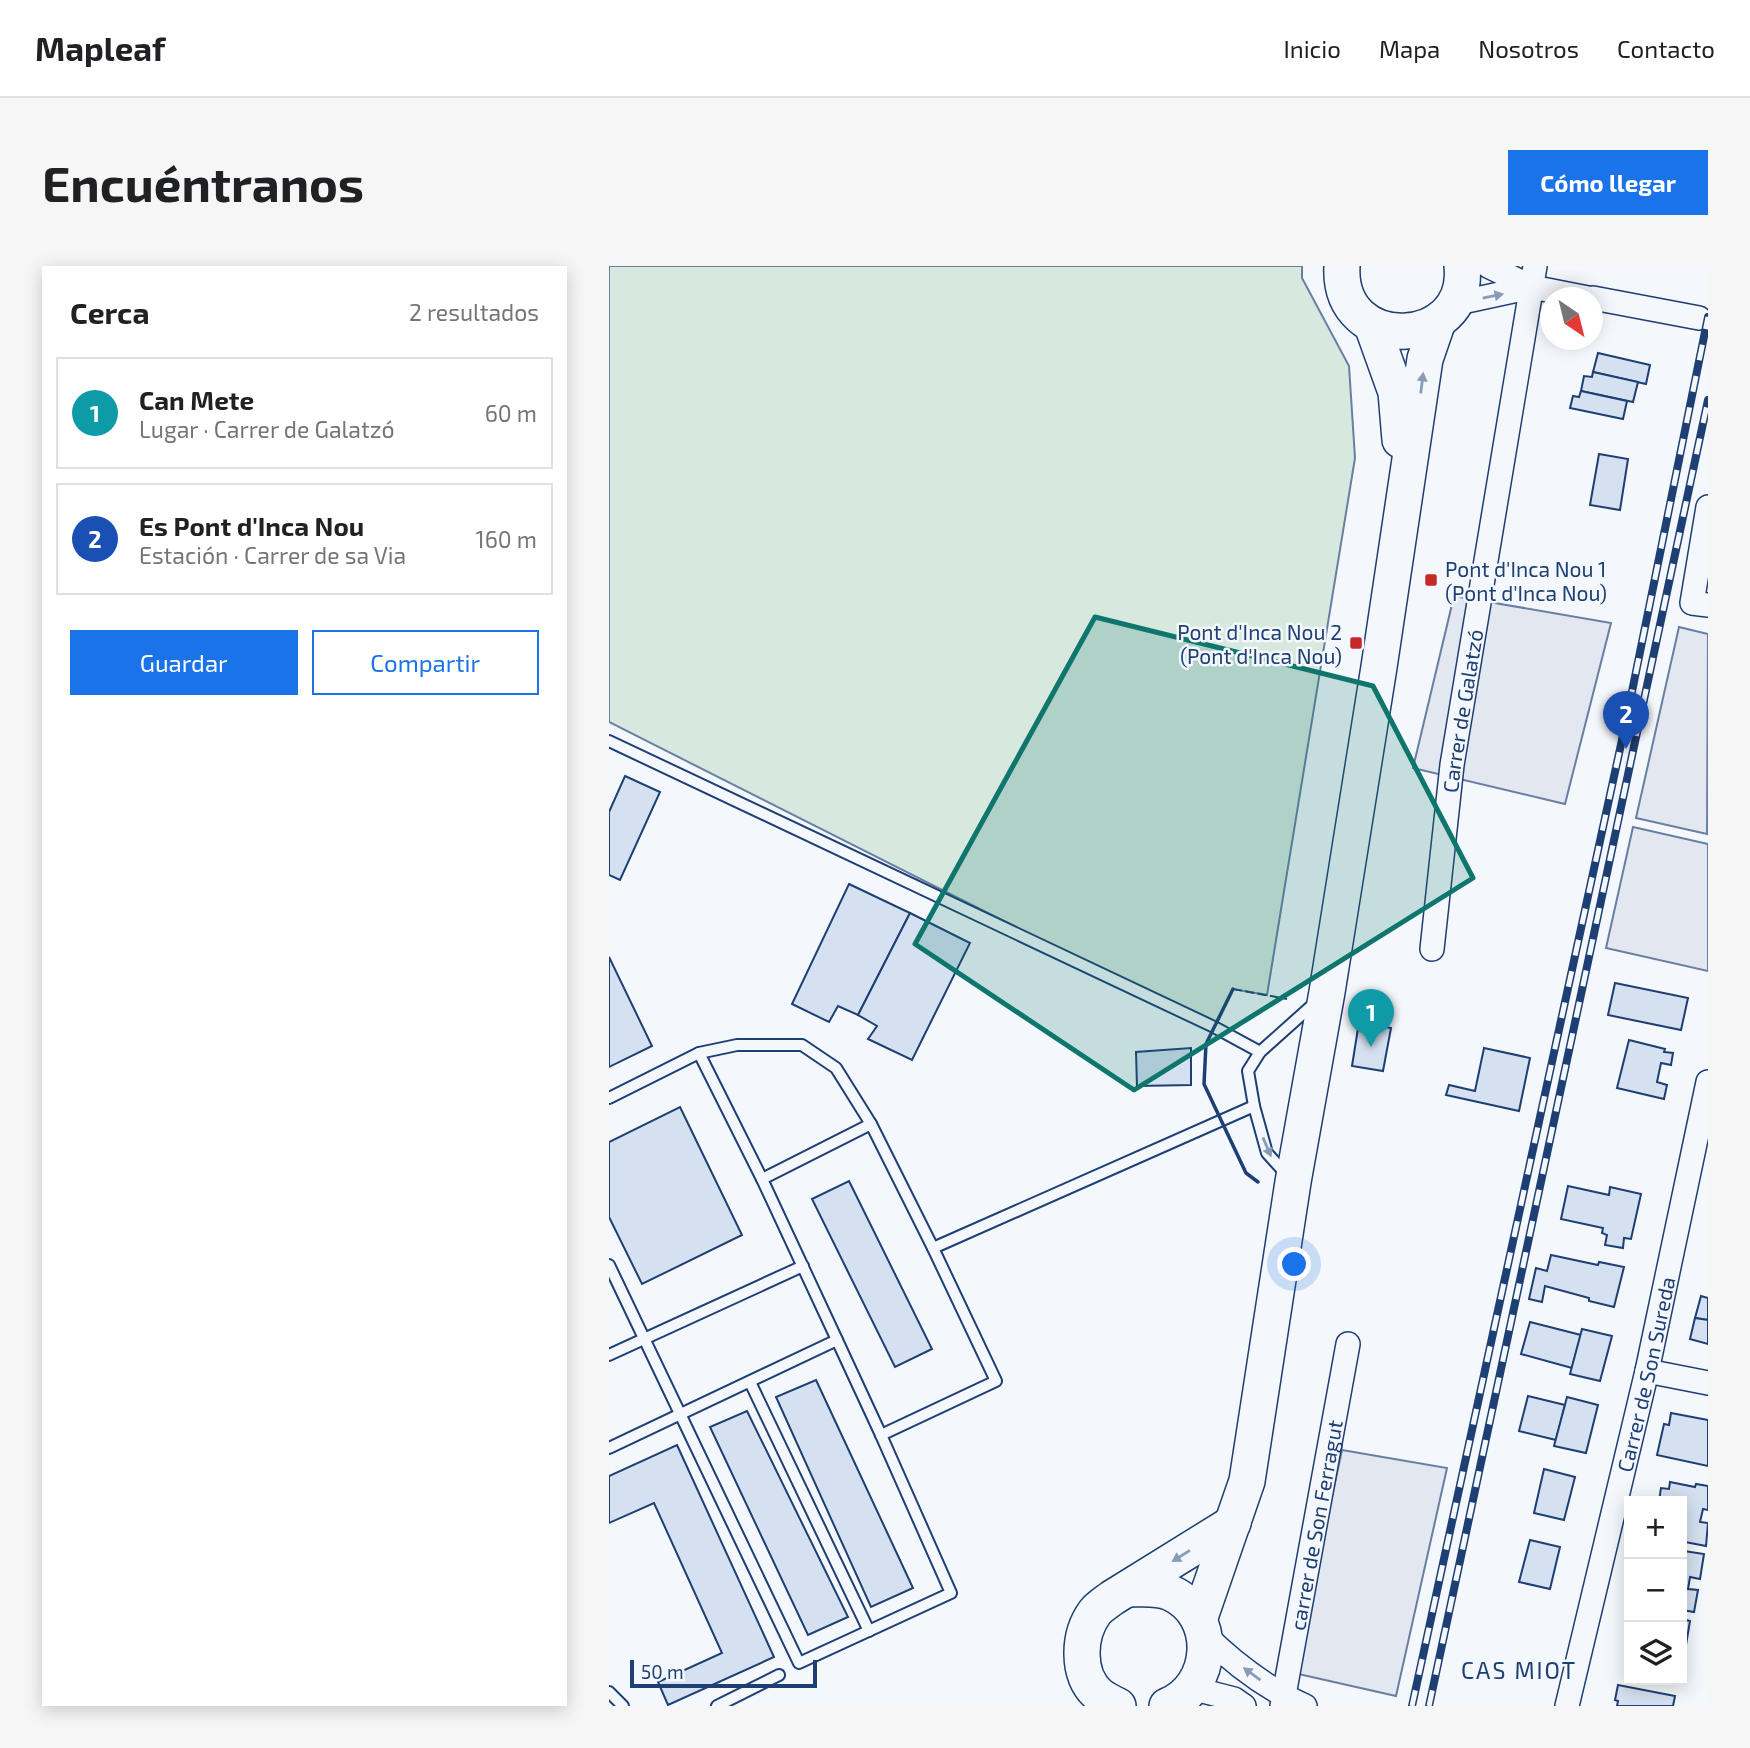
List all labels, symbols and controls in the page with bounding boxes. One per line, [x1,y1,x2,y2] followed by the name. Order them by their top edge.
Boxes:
[35,28,165,68] text: Mapleaf
[1283,34,1341,63] text: Inicio
[1379,34,1440,63] text: Mapa
[1478,34,1579,63] text: Nosotros
[1617,34,1715,63] text: Contacto
[1508,150,1708,215] button: Cómo llegar
[42,153,364,212] text: Encuéntranos
[1540,287,1603,350] north arrow
[1482,290,1504,301] one-way arrow
[70,294,150,330] text: Cerca
[409,298,539,326] text: 2 resultados
[1416,372,1427,394] one-way arrow
[139,384,254,415] text: Can Mete
[90,399,100,427] text: 1
[485,399,537,427] text: 60 m
[139,415,395,443] text: Lugar · Carrer de Galatzó
[139,510,364,541] text: Es Pont d'Inca Nou
[88,525,102,553] text: 2
[476,525,537,553] text: 160 m
[139,541,406,569] text: Estación · Carrer de sa Via
[1445,556,1607,605] place label: Pont d'Inca Nou 1 (Pont d'Inca Nou)
[1423,572,1439,588] marker: Pont d'Inca Nou 1 (Pont d'Inca Nou)
[1177,619,1342,668] place label: Pont d'Inca Nou 2 (Pont d'Inca Nou)
[1437,627,1487,794] street label: Carrer de Galatzó
[70,630,298,695] button: Guardar
[312,630,539,695] button: Compartir
[1348,635,1364,651] marker: Pont d'Inca Nou 2 (Pont d'Inca Nou)
[1603,691,1649,749] pin: 2
[1348,989,1394,1047] pin: 1
[1261,1137,1273,1157] one-way arrow
[1277,1247,1311,1281] your location
[1611,1274,1679,1474] street label: Carrer de Son Sureda
[1284,1418,1346,1632] street label: carrer de Son Ferragut
[1624,1496,1687,1685] map controls
[1624,1496,1687,1559] button: +
[1171,1550,1190,1563] one-way arrow
[1624,1559,1687,1622] button: −
[1624,1622,1687,1685] button: layers
[1461,1656,1577,1684] district label: CAS MIOT
[630,1657,817,1689] scale bar
[641,1660,684,1683] text: 50 m
[1243,1667,1261,1681] one-way arrow

